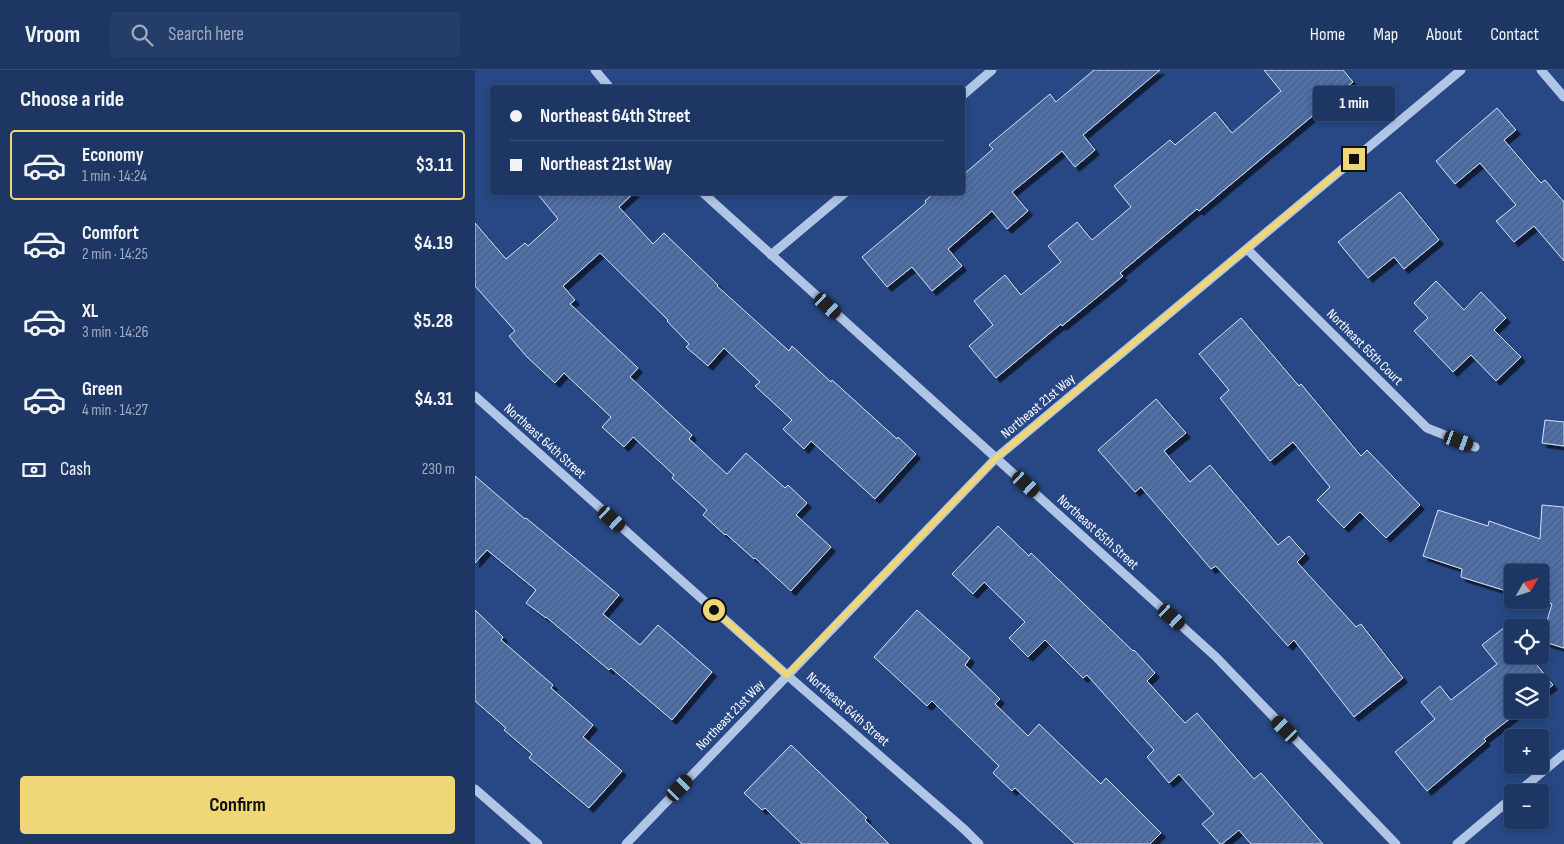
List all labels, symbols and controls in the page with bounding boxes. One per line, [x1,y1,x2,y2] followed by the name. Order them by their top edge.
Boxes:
[110,12,460,57] search box
[25,20,80,49] text: Vroom
[128,21,156,49] icon: search
[168,23,244,46] text: Search here
[1310,24,1345,45] text: Home
[1373,24,1398,45] text: Map
[1426,24,1462,45] text: About
[1490,24,1539,45] text: Contact
[20,86,124,113] text: Choose a ride
[1313,87,1395,122] callout: 1 min
[1339,94,1369,113] text: 1 min
[540,105,690,128] text: Northeast 64th Street
[22,143,67,188] icon: car
[82,144,144,167] text: Economy
[1343,148,1365,170] route end
[540,153,672,176] text: Northeast 21st Way
[415,154,453,177] text: $3.11
[82,167,147,186] text: 1 min · 14:24
[22,221,67,266] icon: car
[82,222,139,245] text: Comfort
[414,232,453,255] text: $4.19
[82,245,148,264] text: 2 min · 14:25
[811,290,844,322] car
[22,299,67,344] icon: car
[82,300,98,323] text: XL
[1323,305,1407,389] street label: Northeast 65th Court
[413,310,453,333] text: $5.28
[82,323,149,342] text: 3 min · 14:26
[997,370,1079,442] street label: Northeast 21st Way
[22,377,67,422] icon: car
[82,378,122,401] text: Green
[414,388,453,411] text: $4.31
[501,400,589,482] street label: Northeast 64th Street
[82,401,148,420] text: 4 min · 14:27
[1442,429,1475,453] car
[20,456,48,484] icon: cash
[60,458,91,481] text: Cash
[422,460,455,479] text: 230 m
[1009,468,1042,500] car
[1054,491,1142,573] street label: Northeast 65th Street
[595,503,628,535] car
[1504,564,1549,609] north arrow
[1504,564,1549,829] map controls
[703,599,725,621] route start
[1155,601,1188,633] car
[1504,619,1549,664] button: locate
[803,668,893,750] street label: Northeast 64th Street
[1504,674,1549,719] button: layers
[692,676,768,754] street label: Northeast 21st Way
[1269,713,1300,745] car
[1504,729,1549,774] button: +
[664,772,695,804] car
[20,776,455,834] button: Confirm
[1504,784,1549,829] button: −

